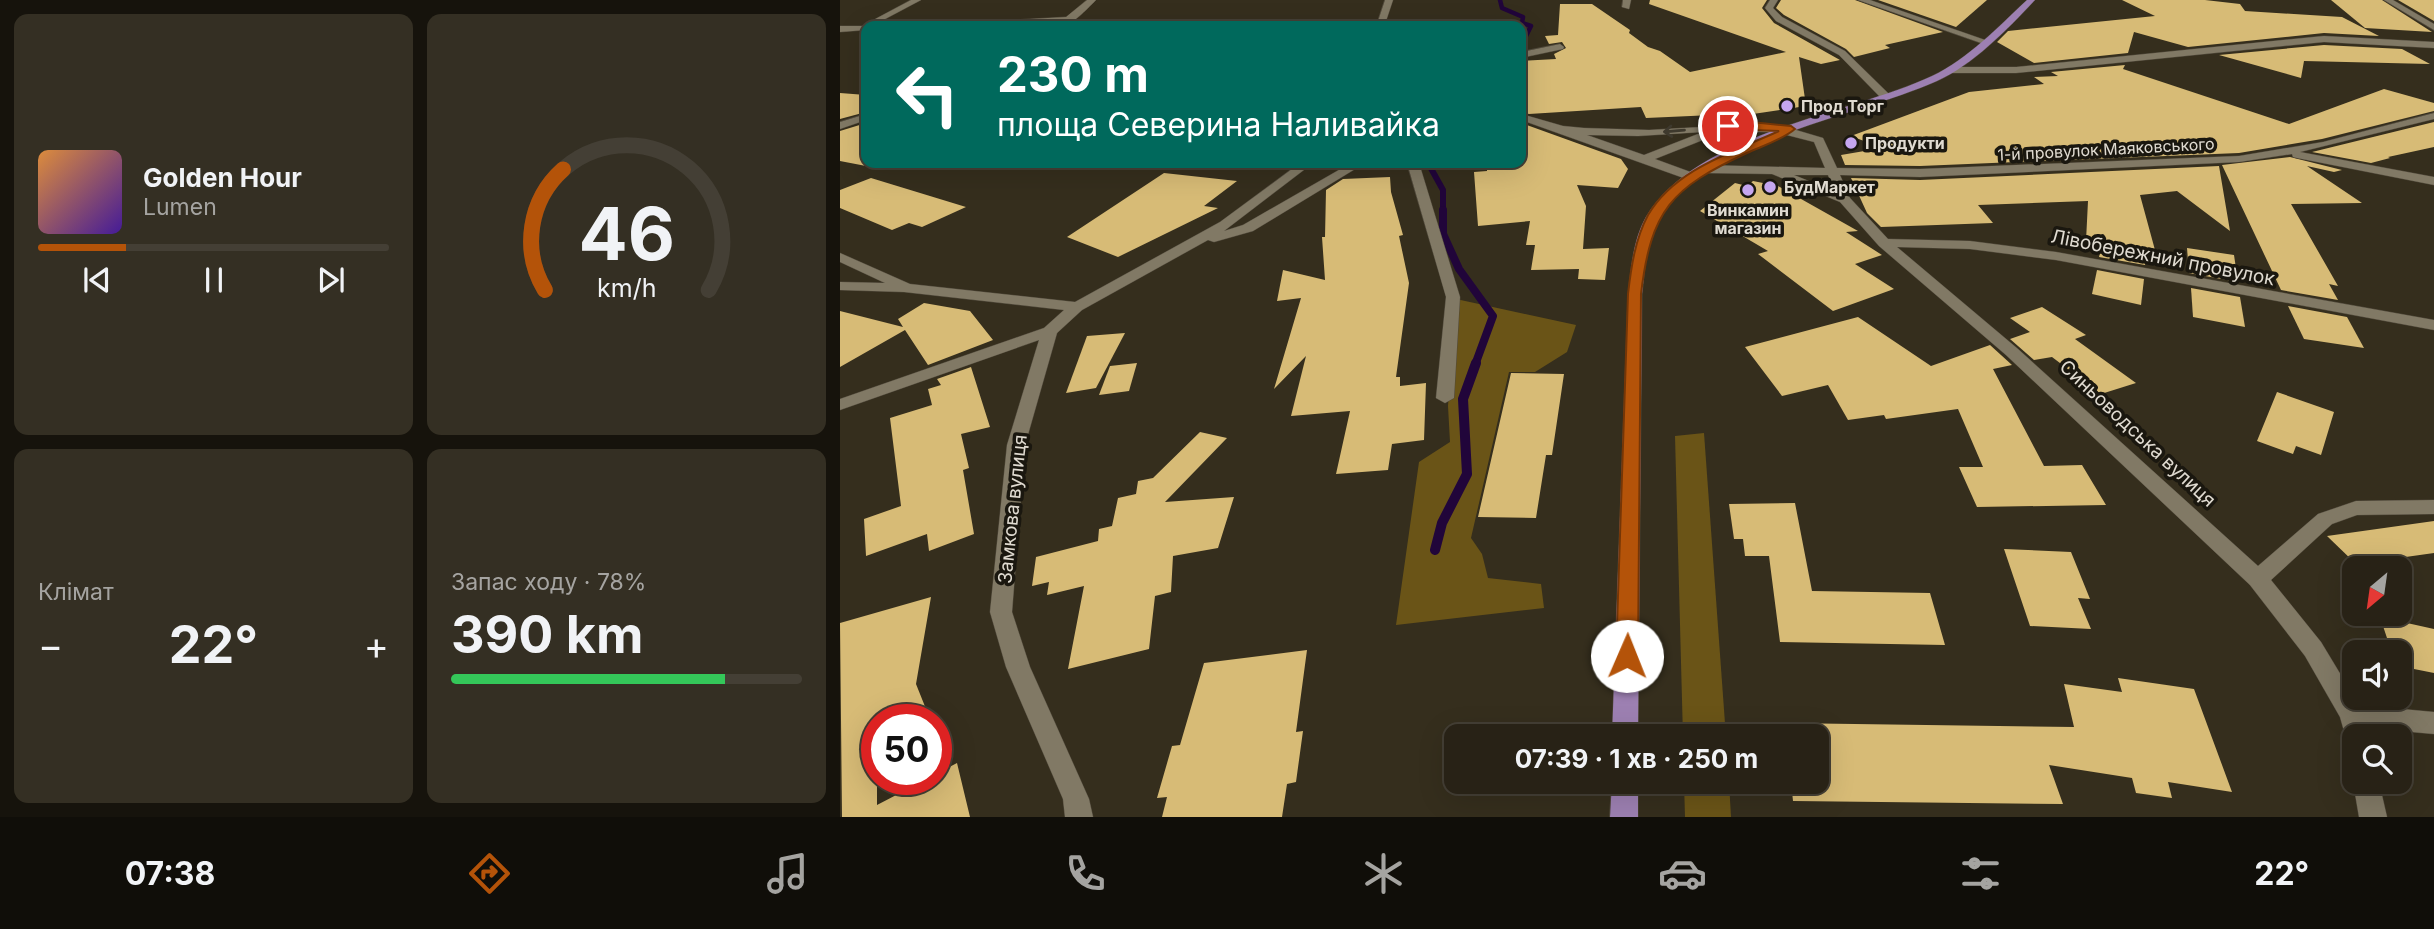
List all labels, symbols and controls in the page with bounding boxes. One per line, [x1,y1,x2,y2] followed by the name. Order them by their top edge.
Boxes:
[997,45,1149,104] text: 230 m
[882,49,973,140] icon: left
[1698,96,1758,156] pin
[1801,96,1884,116] place label: Прод Торг
[1779,98,1795,114] marker: Прод Торг
[997,105,1440,144] text: площа Северина Наливайка
[1709,107,1747,145] icon: arrive
[1663,125,1686,138] one-way arrow
[1865,133,1945,153] place label: Продукти
[1997,133,2215,165] street label: 1-й провулок Маяковського
[1843,135,1859,151] marker: Продукти
[143,162,302,193] text: Golden Hour
[1784,177,1875,197] place label: БудМаркет
[1762,179,1778,195] marker: БудМаркет
[1740,182,1756,198] marker: Винкамин магазин
[578,190,675,279] text: 46
[143,193,217,221] text: Lumen
[1707,200,1789,238] place label: Винкамин магазин
[2049,225,2277,291] street label: Лівобережний провулок
[78,261,116,299] icon: previous
[195,261,233,299] icon: pause
[312,261,350,299] icon: next
[597,273,656,303] text: km/h
[2055,355,2220,512] street label: Синьоводська вулиця
[993,433,1032,585] street label: Замкова вулиця
[2342,556,2412,626] north arrow
[2342,556,2412,794] map controls
[451,568,646,596] text: Запас ходу · 78%
[38,578,114,606] text: Клімат
[451,603,643,666] text: 390 km
[169,613,258,676] text: 22°
[1590,619,1664,693] position arrow
[38,622,63,668] text: −
[364,622,389,668] text: +
[2342,640,2412,710] button: sound
[861,704,952,795] speed limit sign: 50
[2342,724,2412,794] button: search
[1515,743,1758,774] text: 07:39 · 1 хв · 250 m
[465,849,514,898] icon: directions
[763,849,812,898] icon: music
[1061,849,1110,898] icon: phone
[1359,849,1408,898] icon: climate
[1658,849,1707,898] icon: car
[1956,849,2005,898] icon: filters
[125,854,215,893] text: 07:38
[2254,854,2309,893] text: 22°

